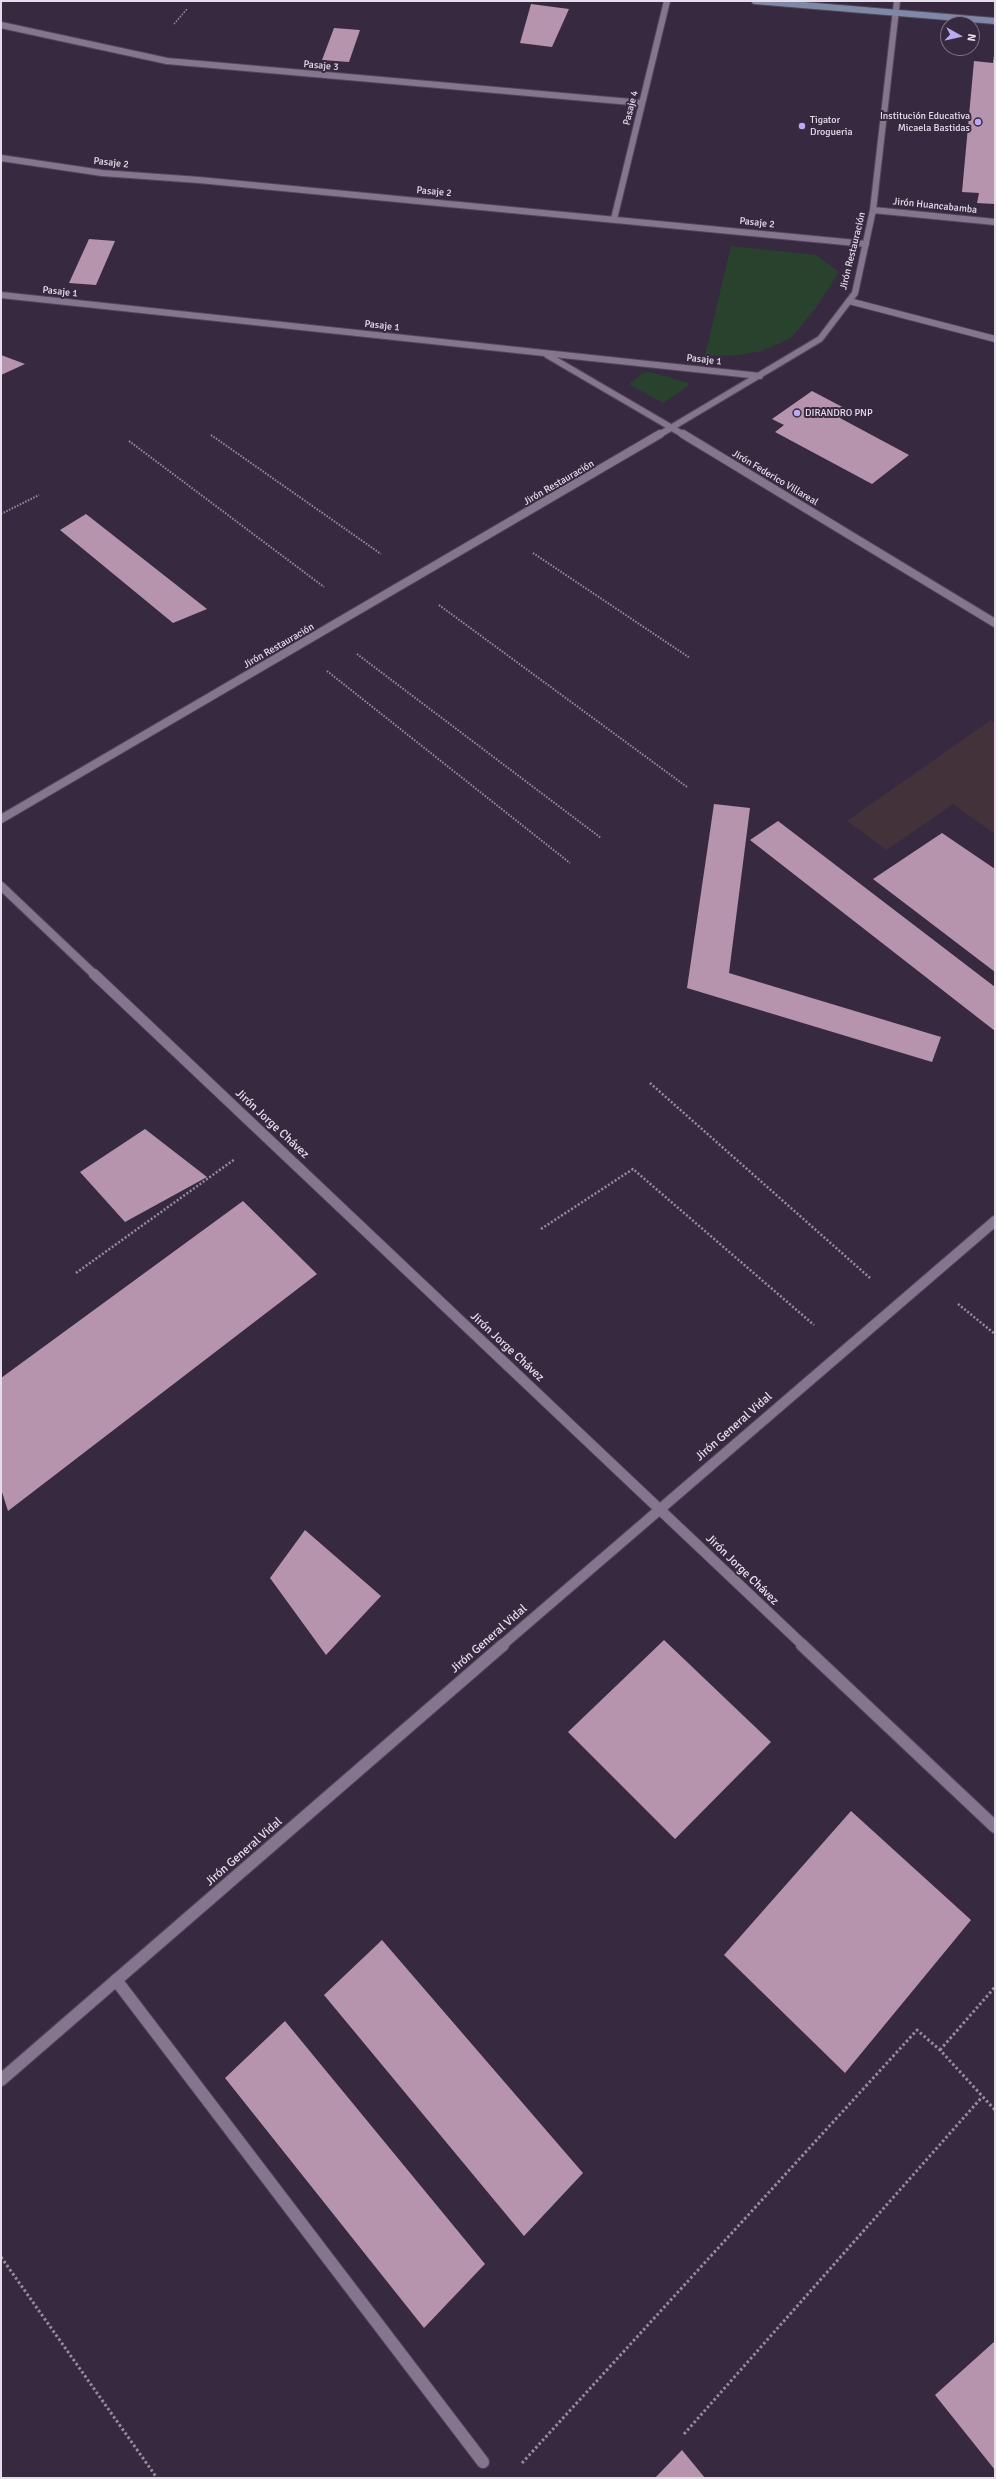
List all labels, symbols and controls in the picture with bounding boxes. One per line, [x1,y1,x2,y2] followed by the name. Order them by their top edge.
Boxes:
[940,16,980,56] north arrow
[964,33,978,42] text: N
[303,58,339,74] street label: Pasaje 3
[621,89,641,127] street label: Pasaje 4
[880,110,970,134] place label: Institución Educativa Micaela Bastidas
[810,114,853,138] place label: Tigator Drogueria
[973,117,983,127] marker: Institución Educativa Micaela Bastidas
[797,121,807,131] marker: Tigator Drogueria
[93,155,129,171] street label: Pasaje 2
[416,184,452,200] street label: Pasaje 2
[892,196,978,216] street label: Jirón Huancabamba
[838,211,868,291] street label: Jirón Restauración
[739,215,775,231] street label: Pasaje 2
[42,284,78,300] street label: Pasaje 1
[364,318,400,334] street label: Pasaje 1
[686,352,722,368] street label: Pasaje 1
[805,407,873,419] place label: DIRANDRO PNP
[792,408,802,418] marker: DIRANDRO PNP
[730,448,820,508] street label: Jirón Federico Villareal
[522,458,596,508] street label: Jirón Restauración
[242,621,316,671] street label: Jirón Restauración
[232,1086,312,1162] street label: Jirón Jorge Chávez
[467,1309,547,1385] street label: Jirón Jorge Chávez
[693,1390,775,1464] street label: Jirón General Vidal
[703,1532,781,1608] street label: Jirón Jorge Chávez
[448,1602,530,1676] street label: Jirón General Vidal
[203,1815,285,1889] street label: Jirón General Vidal

